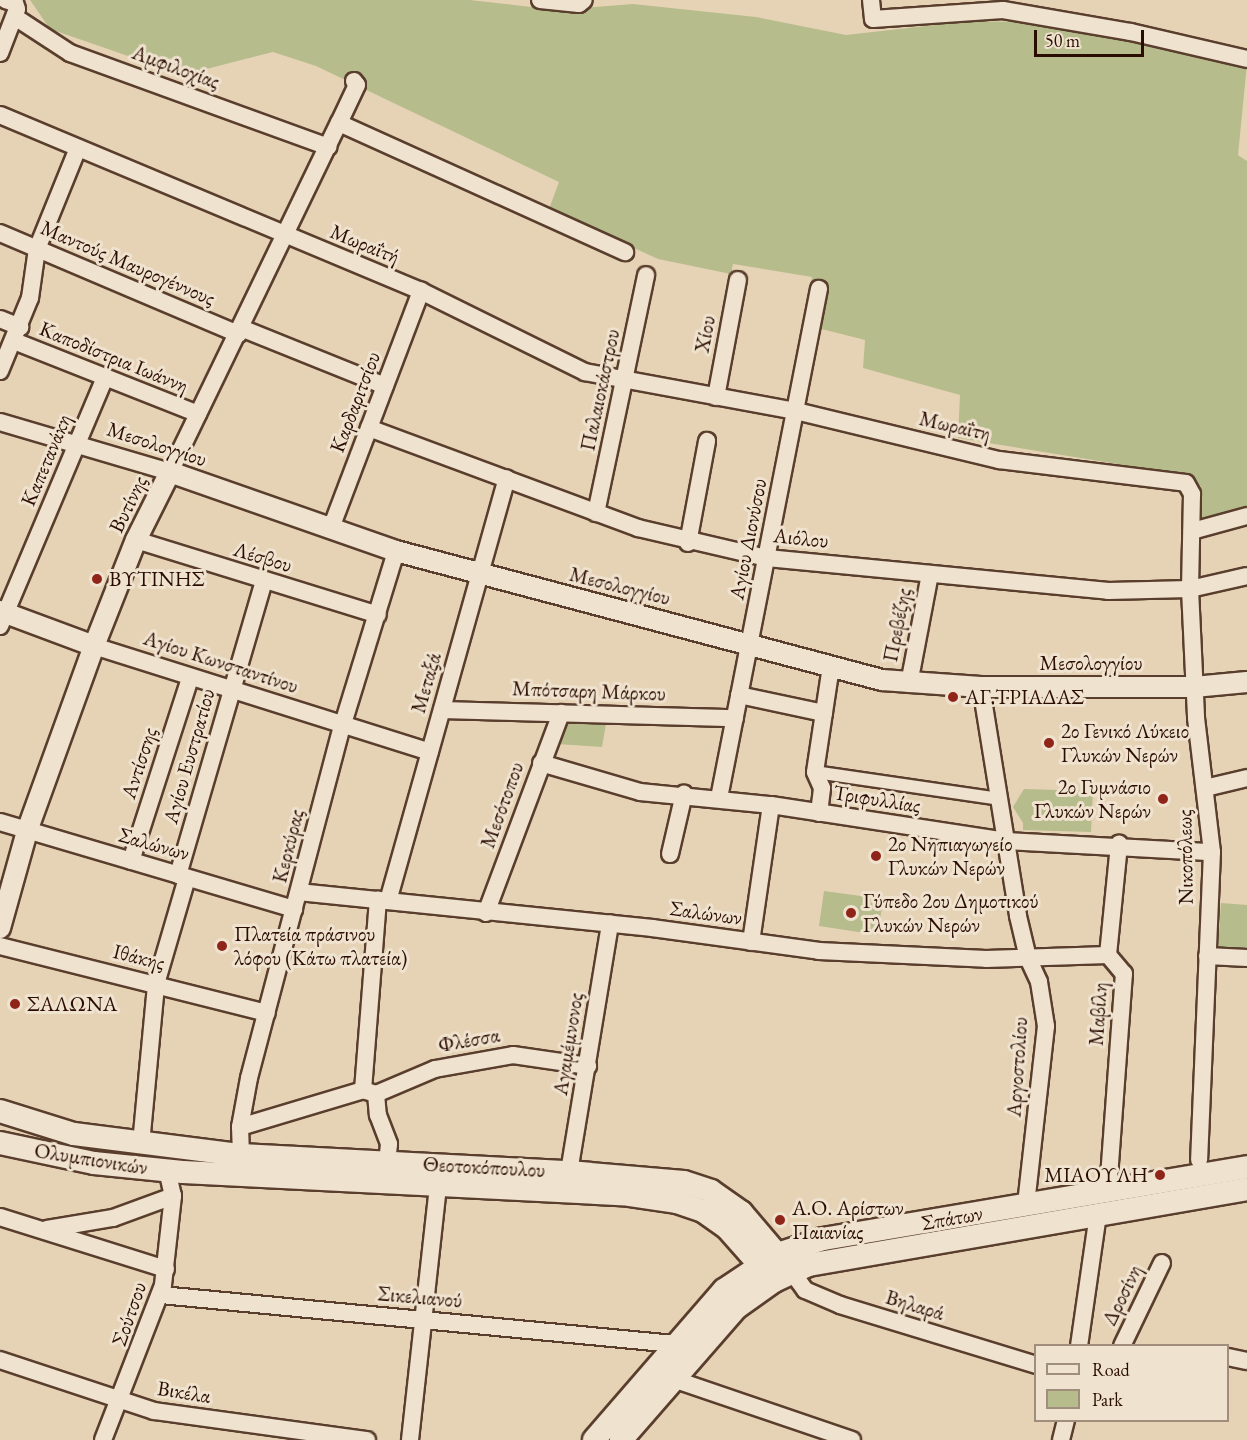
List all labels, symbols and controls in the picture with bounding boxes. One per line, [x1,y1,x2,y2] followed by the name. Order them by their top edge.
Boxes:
[1037,18,1146,56] scale bar
[1045,29,1080,52] text: 50 m
[129,40,223,94] street label: Αμφιλοχίας
[37,215,219,311] street label: Μαντούς Μαυρογέννους
[327,219,403,269] street label: Μωραΐτή
[689,313,721,355] street label: Χίου
[36,316,192,398] street label: Καποδίστρια Ιωάννη
[575,327,625,453] street label: Παλαιοκάστρου
[324,348,386,456] street label: Καρδαριτσίου
[917,406,993,446] street label: Μωραΐτη
[15,410,77,510] street label: Καπετανάκη
[104,416,210,472] street label: Μεσολογγίου
[103,471,153,537] street label: Βυτίνης
[724,476,772,602] street label: Αγίου Διονύσου
[772,523,830,553] street label: Αιόλου
[231,536,295,578] street label: Λέσβου
[567,561,673,611] street label: Μεσολογγίου
[109,566,204,592] place label: ΒΥΤΙΝΗΣ
[90,572,104,586] marker: ΒΥΤΙΝΗΣ
[877,586,917,664] street label: Πρεβέζης
[140,625,302,699] street label: Αγίου Κωνσταντίνου
[405,650,447,716] street label: Μεταξά
[1039,650,1143,676] street label: Μεσολογγίου
[512,676,666,706] street label: Μπότσαρη Μάρκου
[965,684,1084,710] place label: ΑΓ.ΤΡΙΑΔΑΣ
[158,686,220,826] street label: Αγίου Ευστρατίου
[946,690,960,704] marker: ΑΓ.ΤΡΙΑΔΑΣ
[1061,718,1189,768] place label: 2ο Γενικό Λύκειο Γλυκών Νερών
[116,724,162,802] street label: Αντίσσης
[1042,736,1056,750] marker: 2ο Γενικό Λύκειο Γλυκών Νερών
[475,758,529,852] street label: Μεσότοπου
[1034,774,1151,824] place label: 2ο Γυμνάσιο Γλυκών Νερών
[832,780,922,818] street label: Τριφυλλίας
[1156,792,1170,806] marker: 2ο Γυμνάσιο Γλυκών Νερών
[267,807,309,885] street label: Κερκύρας
[1172,809,1198,905] street label: Νικοπόλεως
[116,822,192,866] street label: Σαλώνων
[888,831,1013,881] place label: 2ο Νηπιαγωγείο Γλυκών Νερών
[869,849,883,863] marker: 2ο Νηπιαγωγείο Γλυκών Νερών
[863,888,1039,938] place label: Γύπεδο 2ου Δημοτικού Γλυκών Νερών
[668,895,744,931] street label: Σαλώνων
[844,906,858,920] marker: Γύπεδο 2ου Δημοτικού Γλυκών Νερών
[234,921,407,971] place label: Πλατεία πράσινου λόφου (Κάτω πλατεία)
[111,938,167,976] street label: Ιθάκης
[215,939,229,953] marker: Πλατεία πράσινου λόφου (Κάτω πλατεία)
[1083,981,1113,1047] street label: Μαβίλη
[27,991,117,1017] place label: ΣΑΛΩΝΑ
[547,991,589,1097] street label: Αγαμέμνονος
[8,997,22,1011] marker: ΣΑΛΩΝΑ
[1001,1016,1033,1118] street label: Αργοστολίου
[436,1022,502,1058] street label: Φλέσσα
[33,1138,149,1180] street label: Ολυμπιονικών
[422,1151,546,1183] street label: Θεοτοκόπουλου
[1044,1162,1148,1188] place label: ΜΙΑΟΥΛΗ
[1153,1168,1167,1182] marker: ΜΙΑΟΥΛΗ
[792,1195,904,1245] place label: Α.Ο. Αρίστων Παιανίας
[919,1200,985,1236] street label: Σπάτων
[773,1213,787,1227] marker: Α.Ο. Αρίστων Παιανίας
[1096,1260,1148,1330] street label: Δροσίνη
[106,1279,152,1349] street label: Σούτσου
[377,1281,463,1313] street label: Σικελιανού
[883,1284,947,1326] street label: Βηλαρά
[1034,1344,1229,1422] legend
[1092,1358,1130,1381] text: Road
[156,1375,212,1409] street label: Βικέλα
[1092,1388,1123,1411] text: Park

